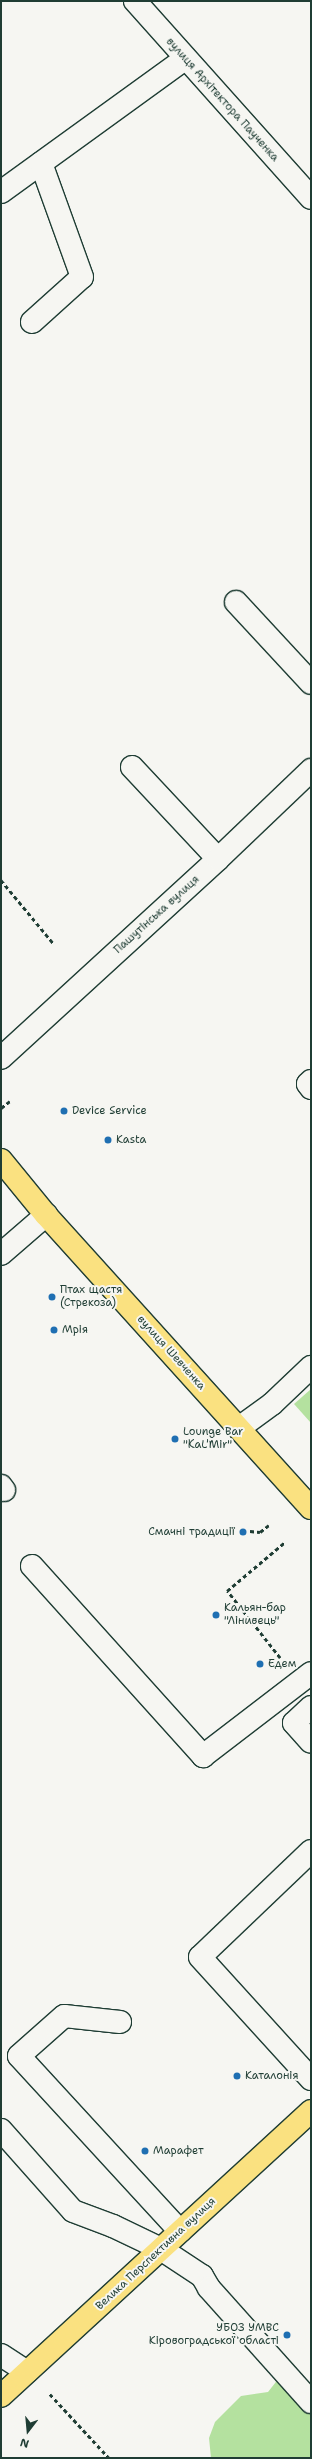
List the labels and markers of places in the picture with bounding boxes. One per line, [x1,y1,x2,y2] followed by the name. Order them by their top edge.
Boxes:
[72,1104,147,1118] place label: Device Service
[59,1106,69,1116] marker: Device Service
[116,1133,146,1147] place label: Kasta
[103,1135,113,1145] marker: Kasta
[60,1284,122,1310] place label: Птах щастя (Стрекоза)
[47,1292,57,1302] marker: Птах щастя (Стрекоза)
[62,1323,88,1337] place label: Мрія
[49,1325,59,1335] marker: Мрія
[183,1426,243,1452] place label: Lounge Bar "KaL'Mir"
[170,1434,180,1444] marker: Lounge Bar "KaL'Mir"
[148,1525,235,1539] place label: Смачні традиції
[238,1527,248,1537] marker: Смачні традиції
[224,1602,286,1628] place label: Кальян-бар "Лінивець"
[211,1610,221,1620] marker: Кальян-бар "Лінивець"
[268,1657,296,1671] place label: Едем
[255,1659,265,1669] marker: Едем
[245,2069,298,2083] place label: Каталонія
[232,2071,242,2081] marker: Каталонія
[153,2144,204,2158] place label: Марафет
[140,2146,150,2156] marker: Марафет
[149,2322,279,2348] place label: УБОЗ УМВС Кіровоградської області
[282,2330,292,2340] marker: УБОЗ УМВС Кіровоградської області

